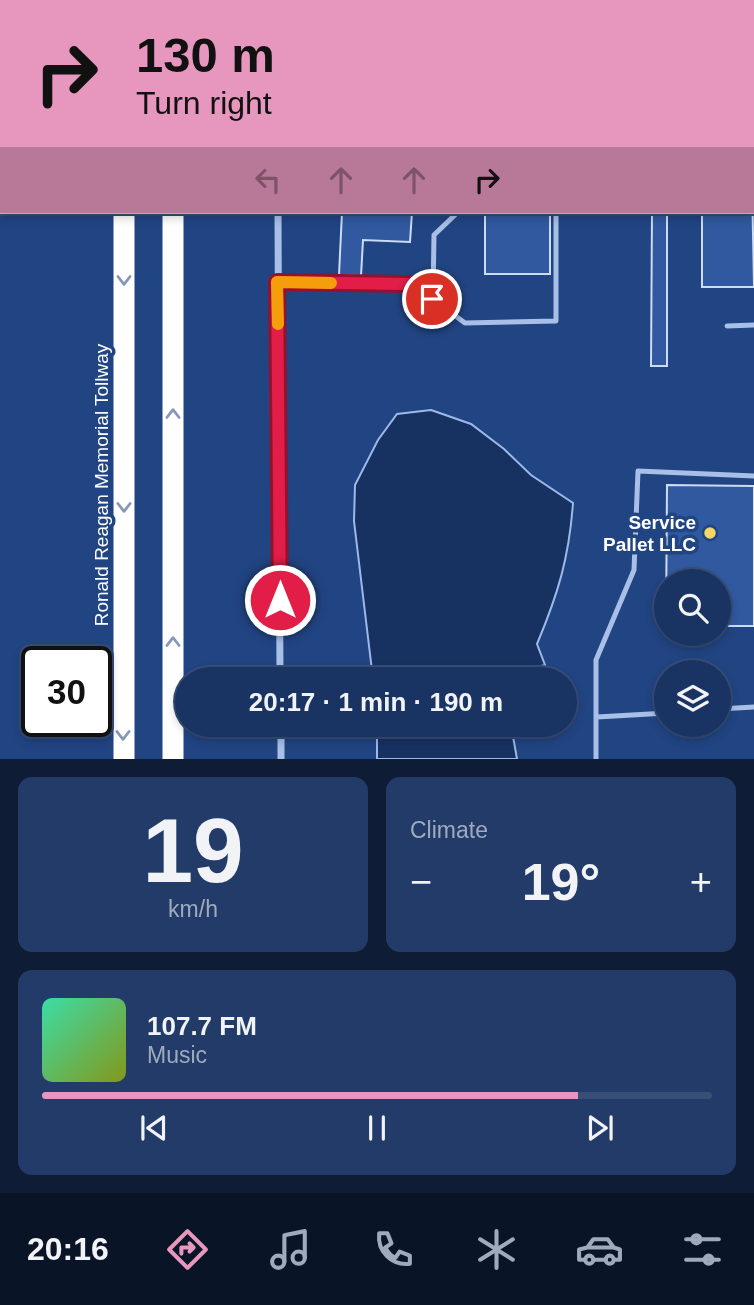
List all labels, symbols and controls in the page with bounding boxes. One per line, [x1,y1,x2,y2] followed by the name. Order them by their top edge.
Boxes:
[21,28,112,119] icon: right
[136,28,275,82] text: 130 m
[136,85,272,121] text: Turn right
[249,161,287,199] icon: left
[322,161,360,199] icon: ahead
[395,161,433,199] icon: ahead
[468,161,506,199] icon: right
[402,269,462,329] pin
[116,275,132,286] one-way arrow
[413,280,451,318] icon: arrive
[91,343,112,626] street label: Ronald Reagan Memorial Tollway
[165,409,181,419] one-way arrow
[116,503,132,513] one-way arrow
[603,512,696,555] place label: Service Pallet LLC
[702,525,718,541] marker: Service Pallet LLC
[243,563,317,637] position arrow
[654,569,731,737] map controls
[654,569,731,646] button: search
[165,636,181,647] one-way arrow
[21,646,112,737] speed limit sign: 30
[654,660,731,737] button: layers
[249,687,503,717] text: 20:17 · 1 min · 190 m
[115,730,131,741] one-way arrow
[142,800,244,901] text: 19
[410,817,488,843] text: Climate
[522,853,600,911] text: 19°
[410,861,432,903] text: −
[690,861,712,903] text: +
[168,896,218,922] text: km/h
[147,1011,257,1041] text: 107.7 FM
[147,1042,207,1068] text: Music
[135,1109,173,1147] icon: previous
[358,1109,396,1147] icon: pause
[581,1109,619,1147] icon: next
[163,1225,212,1274] icon: directions
[266,1225,315,1274] icon: music
[369,1225,418,1274] icon: phone
[472,1225,521,1274] icon: climate
[575,1225,624,1274] icon: car
[678,1225,727,1274] icon: filters
[27,1231,109,1267] text: 20:16

